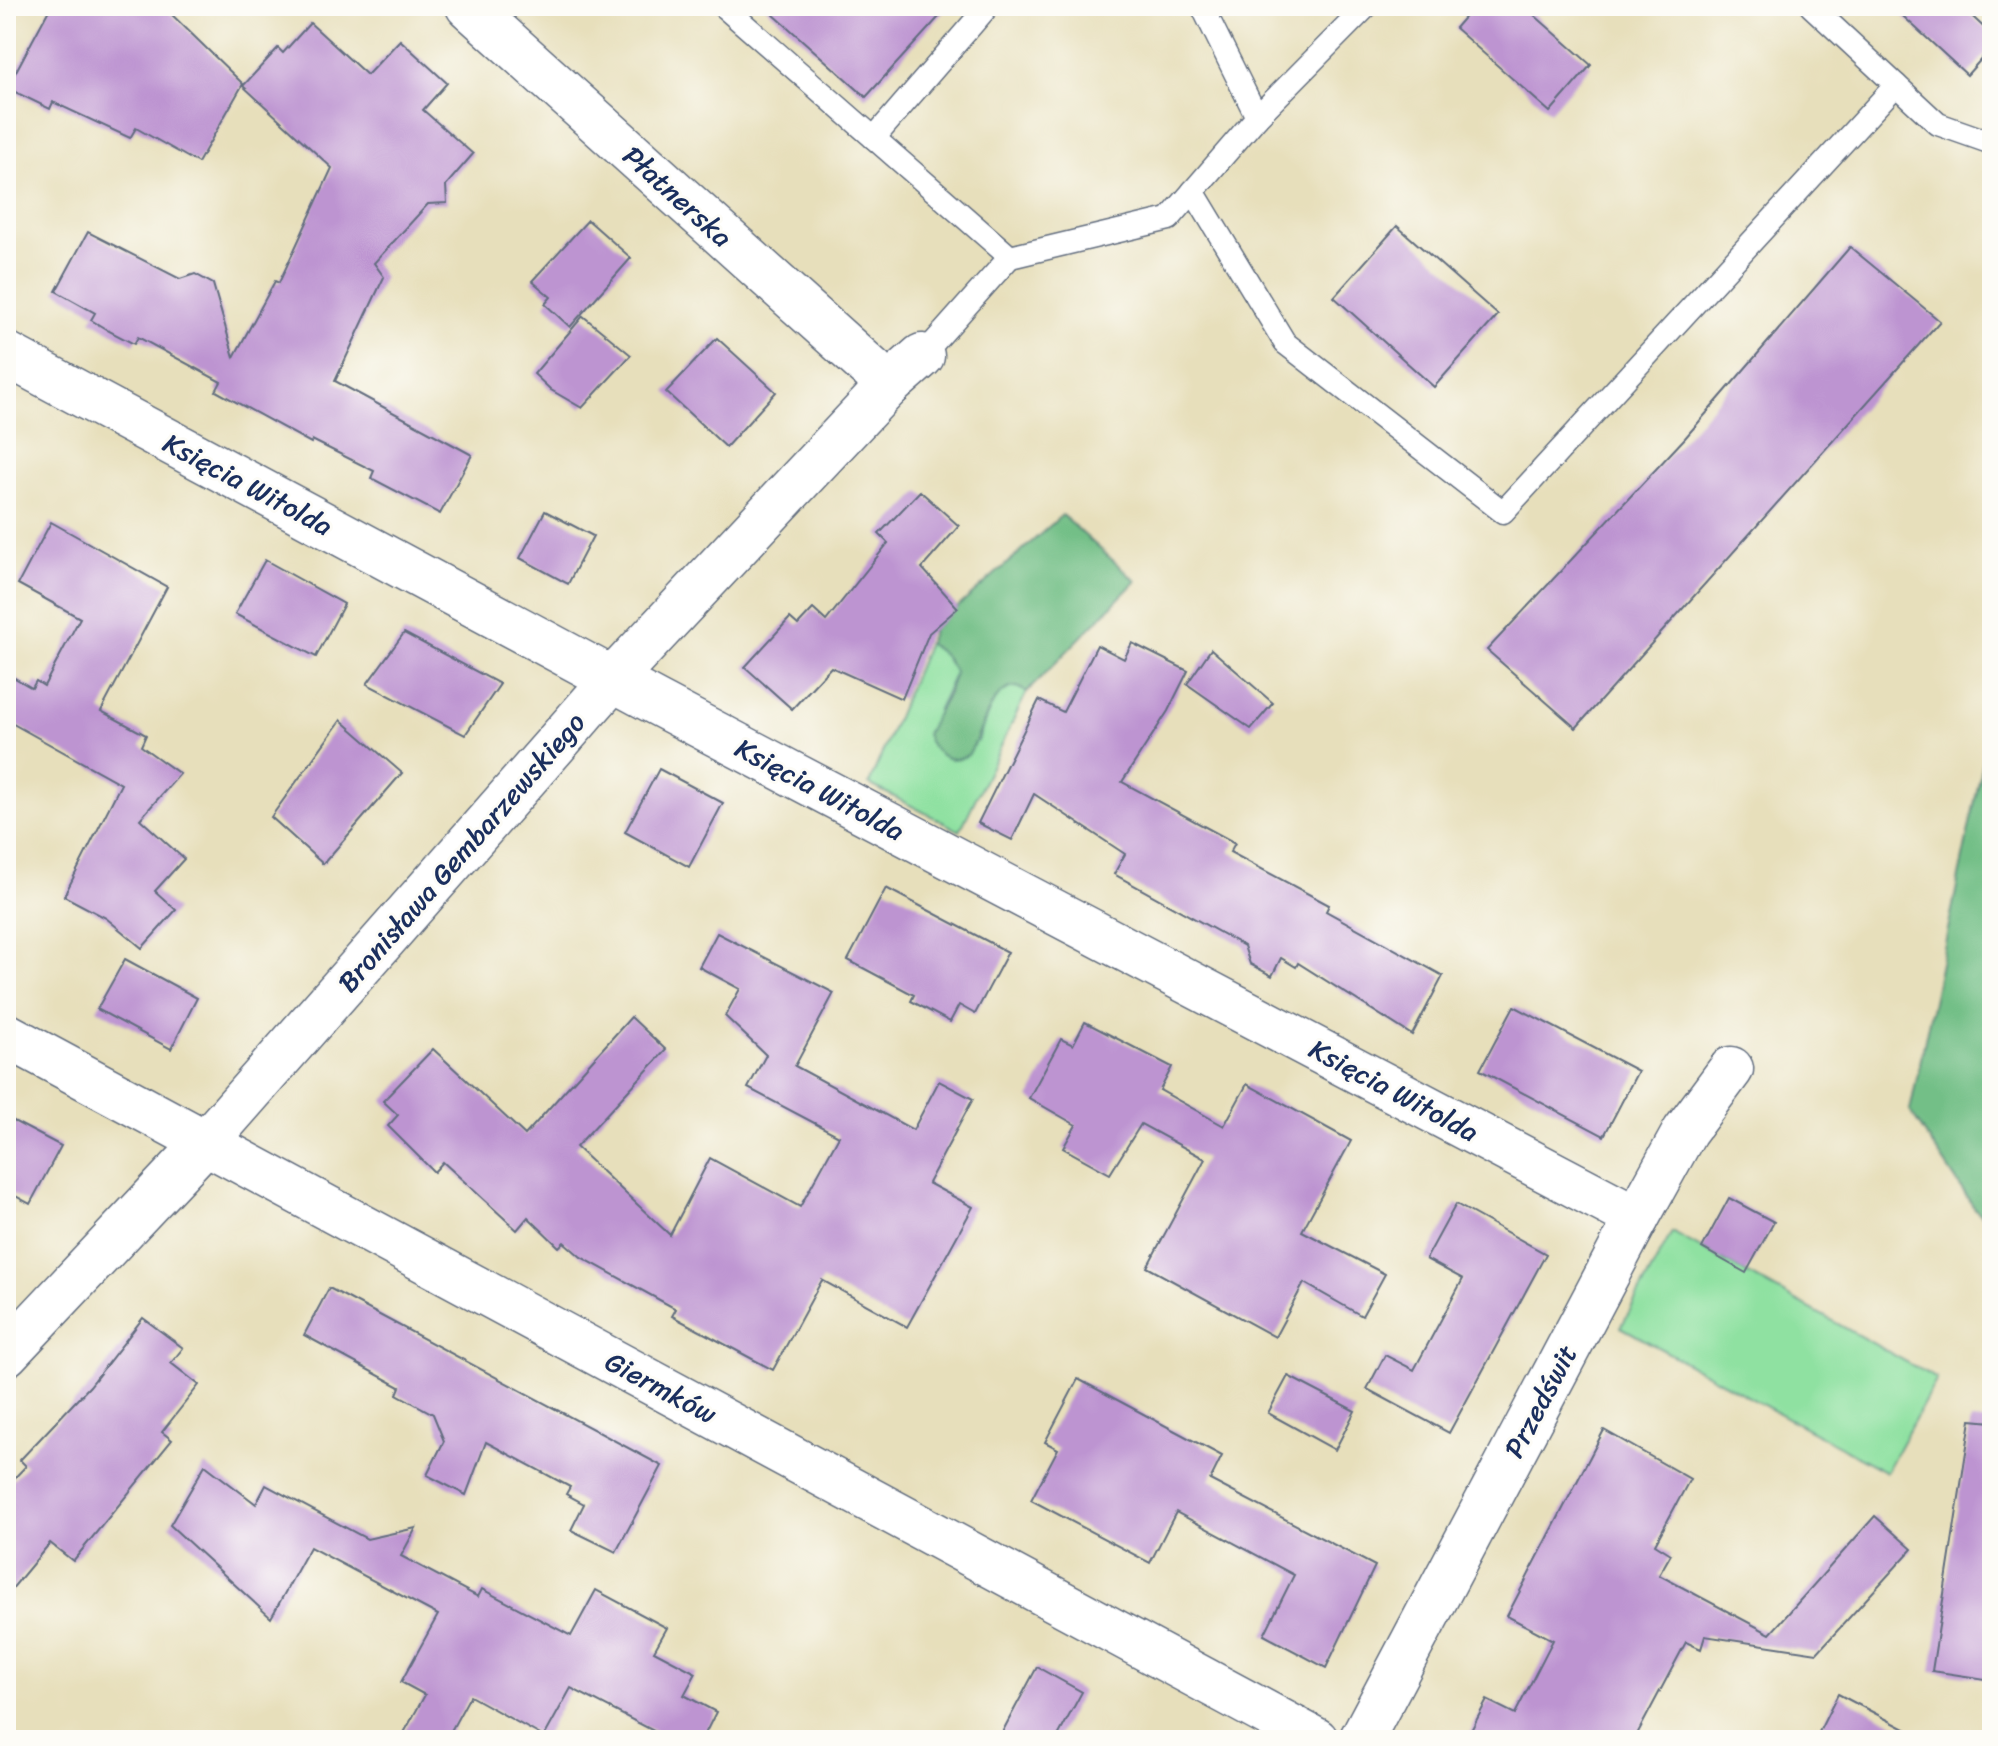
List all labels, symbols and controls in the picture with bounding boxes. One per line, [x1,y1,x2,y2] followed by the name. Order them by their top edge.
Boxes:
[611,133,744,260] street label: Płatnerska
[154,419,342,550] street label: Księcia Witolda
[325,700,598,1004] street label: Bronisława Gembarzewskiego
[726,724,914,855] street label: Księcia Witolda
[1300,1025,1488,1156] street label: Księcia Witolda
[1490,1335,1591,1467] street label: Przedświt
[596,1337,726,1438] street label: Giermków

